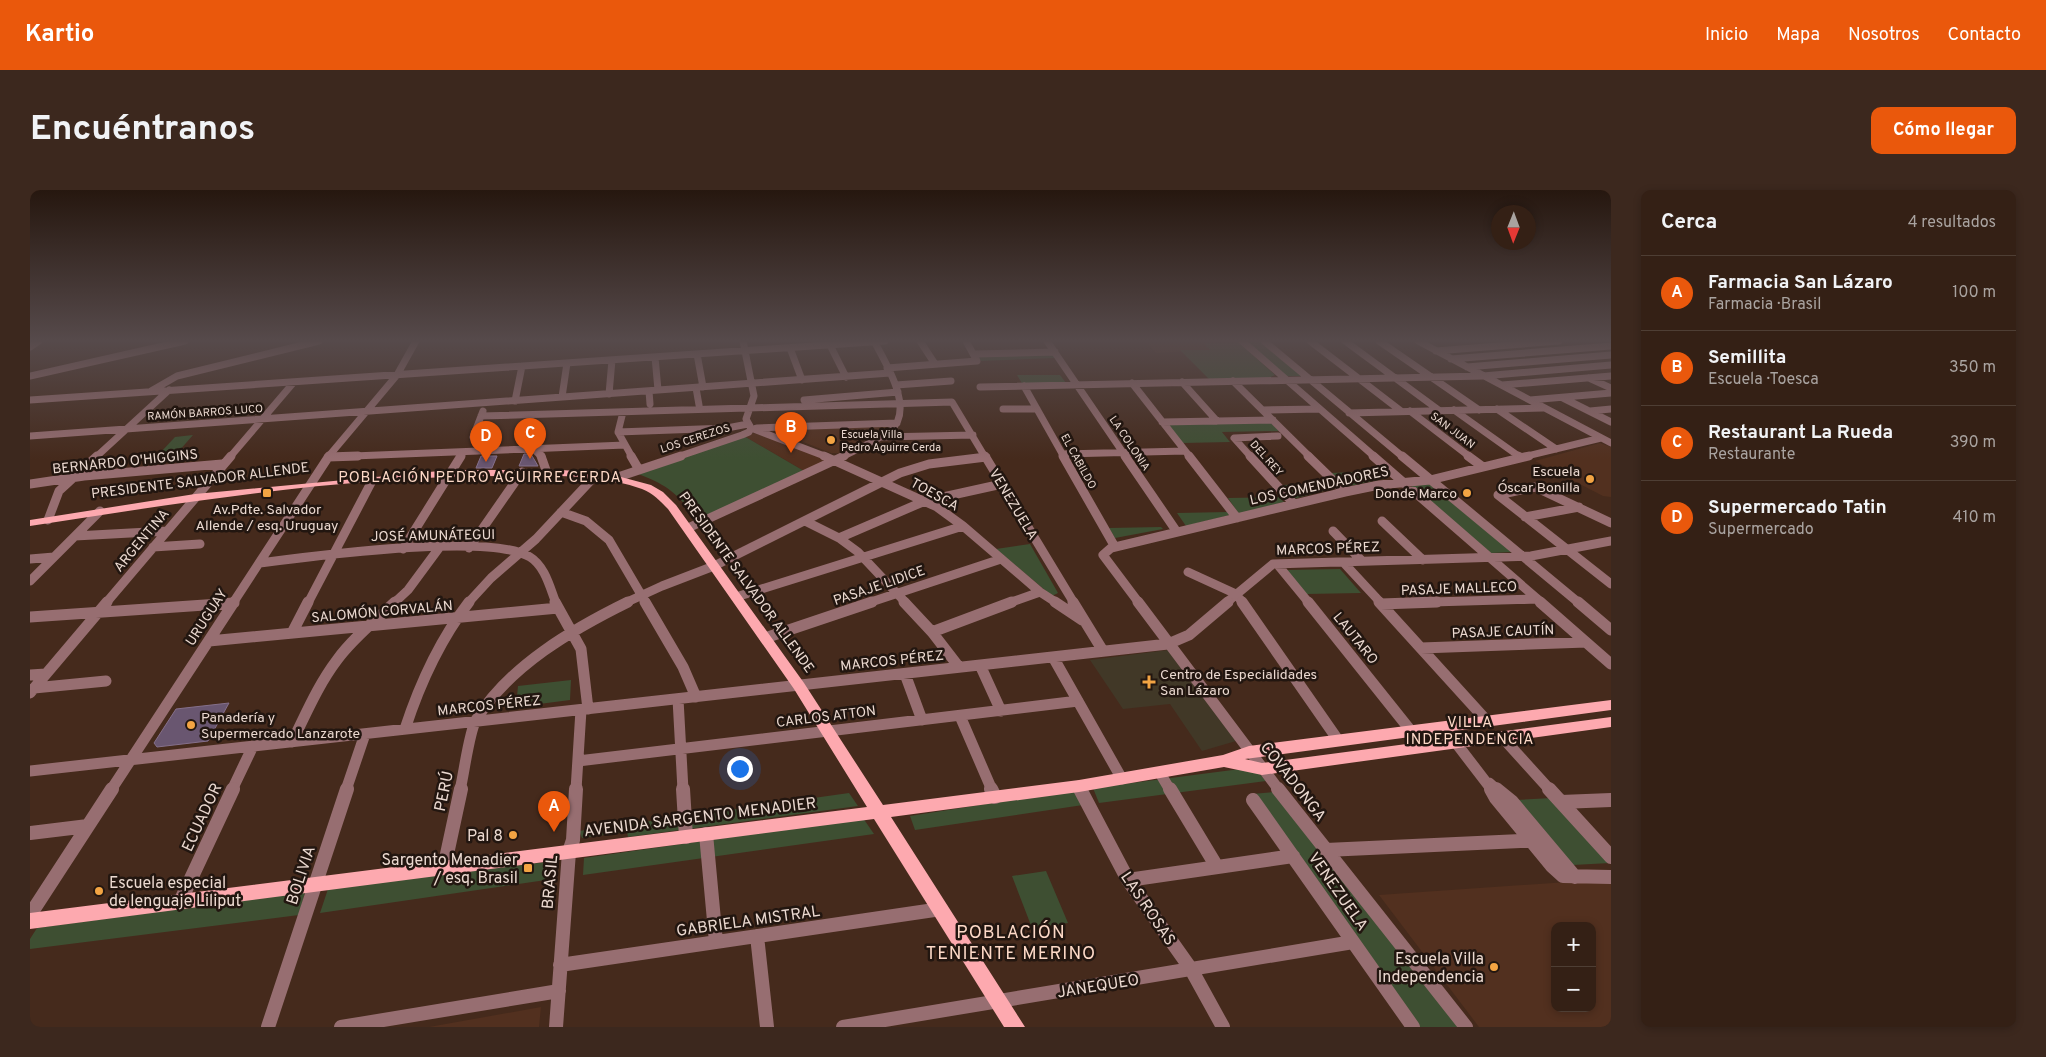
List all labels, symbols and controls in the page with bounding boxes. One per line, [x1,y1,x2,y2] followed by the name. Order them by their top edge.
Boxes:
[25,20,94,50] text: Kartio
[1705,24,1748,47] text: Inicio
[1776,24,1820,47] text: Mapa
[1848,24,1920,47] text: Nosotros
[1948,24,2021,47] text: Contacto
[1871,107,2016,154] button: Cómo llegar
[30,108,255,152] text: Encuéntranos
[1491,205,1536,250] north arrow
[1661,209,1717,236] text: Cerca
[1908,213,1996,233] text: 4 resultados
[1708,271,1893,295] text: Farmacia San Lázaro
[1671,283,1683,303] text: A
[1952,283,1996,303] text: 100 m
[1708,295,1821,315] text: Farmacia · Brasil
[1708,346,1786,370] text: Semillita
[1671,358,1683,378] text: B
[1949,358,1996,378] text: 350 m
[1708,370,1819,390] text: Escuela · Toesca
[147,401,263,424] street label: RAMÓN BARROS LUCO
[1427,410,1477,452] street label: SAN JUAN
[775,412,807,453] pin: B
[1106,413,1153,474] street label: LA COLONIA
[514,418,546,459] pin: C
[470,421,502,462] pin: D
[659,421,732,457] street label: LOS CEREZOS
[1708,421,1893,445] text: Restaurant La Rueda
[841,428,941,455] place label: Escuela Villa Pedro Aguirre Cerda
[1057,431,1099,492] street label: EL CABILDO
[1672,433,1682,453] text: C
[1950,433,1996,453] text: 390 m
[825,434,837,446] marker: Escuela Villa Pedro Aguirre Cerda
[1247,438,1286,479] street label: DEL REY
[1708,445,1795,465] text: Restaurante
[51,446,199,479] street label: BERNARDO O'HIGGINS
[90,460,310,503] street label: PRESIDENTE SALVADOR ALLENDE
[1248,463,1390,510] street label: LOS COMENDADORES
[1497,464,1580,497] place label: Escuela Óscar Bonilla
[985,466,1041,543] street label: VENEZUELA
[338,467,622,488] district label: POBLACIÓN PEDRO AGUIRRE CERDA
[1584,473,1596,485] marker: Escuela Óscar Bonilla
[907,475,961,515] street label: TOESCA
[1375,486,1457,503] place label: Donde Marco
[261,487,273,499] marker: Av.Pdte. Salvador Allende / esq. Uruguay
[1461,487,1473,499] marker: Donde Marco
[674,489,817,677] street label: PRESIDENTE SALVADOR ALLENDE
[1708,496,1887,520] text: Supermercado Tatin
[196,502,338,535] place label: Av.Pdte. Salvador Allende / esq. Uruguay
[111,506,174,576] street label: ARGENTINA
[1671,508,1683,528] text: D
[1953,508,1996,528] text: 410 m
[1708,520,1814,540] text: Supermercado
[371,526,495,546] street label: JOSÉ AMUNÁTEGUI
[1276,538,1380,560] street label: MARCOS PÉREZ
[831,563,928,610] street label: PASAJE LIDICE
[1401,579,1517,600] street label: PASAJE MALLECO
[183,586,232,649] street label: URUGUAY
[311,597,454,627] street label: SALOMÓN CORVALÁN
[1329,610,1381,668] street label: LAUTARO
[1451,621,1555,643] street label: PASAJE CAUTÍN
[839,647,945,675] street label: MARCOS PÉREZ
[1160,667,1317,700] place label: Centro de Especialidades San Lázaro
[1142,675,1156,689] marker: Centro de Especialidades San Lázaro
[436,692,542,720] street label: MARCOS PÉREZ
[775,703,877,732] street label: CARLOS ATTON
[201,710,360,743] place label: Panadería y Supermercado Lanzarote
[1405,714,1535,750] district label: VILLA INDEPENDENCIA
[185,719,197,731] marker: Panadería y Supermercado Lanzarote
[1255,738,1330,826] street label: COVADONGA
[727,756,753,782] your location
[429,769,459,814] street label: PERÚ
[178,780,227,855] street label: ECUADOR
[538,791,570,832] pin: A
[583,794,818,842] street label: AVENIDA SARGENTO MENADIER
[467,827,503,847] place label: Pal 8
[507,829,519,841] marker: Pal 8
[283,843,321,908] street label: BOLIVIA
[1303,849,1372,935] street label: VENEZUELA
[381,851,518,889] place label: Sargento Menadier / esq. Brasil
[539,854,563,910] street label: BRASIL
[522,862,534,874] marker: Sargento Menadier / esq. Brasil
[1115,868,1179,950] street label: LAS ROSAS
[109,874,241,912] place label: Escuela especial de lenguaje Liliput
[93,885,105,897] marker: Escuela especial de lenguaje Liliput
[675,902,822,942] street label: GABRIELA MISTRAL
[926,920,1096,966] district label: POBLACIÓN TENIENTE MERINO
[1551,922,1596,1012] map controls
[1551,922,1596,967] button: +
[1378,950,1484,988] place label: Escuela Villa Independencia
[1488,961,1500,973] marker: Escuela Villa Independencia
[1551,967,1596,1012] button: −
[1056,971,1141,1003] street label: JANEQUEO

